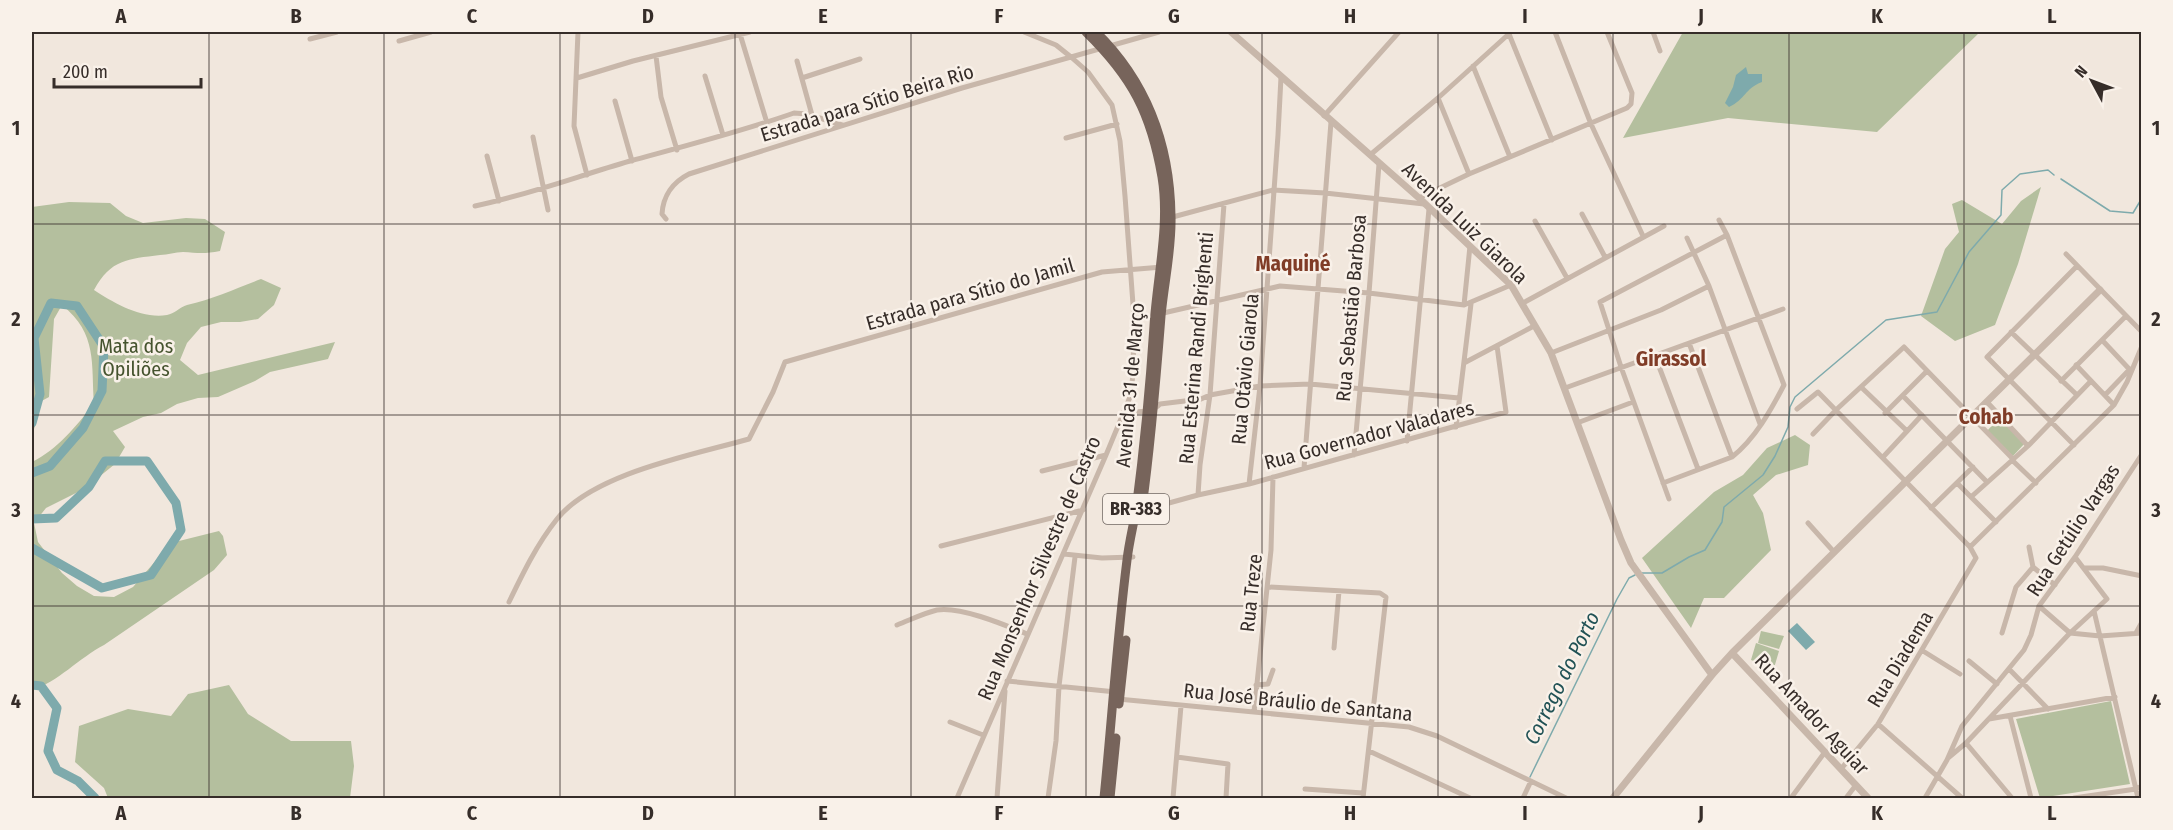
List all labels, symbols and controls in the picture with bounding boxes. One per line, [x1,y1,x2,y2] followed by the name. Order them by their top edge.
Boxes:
[115,4,128,28] text: A
[290,4,302,28] text: B
[467,4,478,28] text: C
[642,4,654,28] text: D
[818,4,828,28] text: E
[995,4,1004,28] text: F
[1168,4,1180,28] text: G
[1344,4,1356,28] text: H
[1522,4,1528,28] text: I
[1697,4,1704,28] text: J
[1871,4,1883,28] text: K
[2047,4,2057,28] text: L
[54,51,201,89] scale bar
[2062,51,2122,111] north arrow
[757,59,977,147] street label: Estrada para Sítio Beira Rio
[63,61,108,83] text: 200 m
[2071,62,2091,81] text: N
[12,116,20,140] text: 1
[2152,116,2160,140] text: 1
[1397,157,1533,289] street label: Avenida Luiz Giarola
[1331,213,1371,403] street label: Rua Sebastião Barbosa
[1174,231,1218,465] street label: Rua Esterina Randi Brighenti
[1256,251,1331,277] district label: Maquiné
[863,253,1077,335] street label: Estrada para Sítio do Jamil
[1226,292,1264,446] street label: Rua Otávio Giarola
[1111,302,1149,468] street label: Avenida 31 de Março
[10,307,21,331] text: 2
[2150,307,2161,331] text: 2
[99,334,173,381] park label: Mata dos Opiliões
[1636,346,1706,372] district label: Girassol
[1262,395,1476,475] street label: Rua Governador Valadares
[1959,404,2013,430] district label: Cohab
[972,432,1106,704] street label: Rua Monsenhor Silvestre de Castro
[2021,459,2125,601] street label: Rua Getúlio Vargas
[1103,494,1169,524] road number: BR-383
[10,498,21,522] text: 3
[2150,498,2161,522] text: 3
[1235,553,1267,633] street label: Rua Treze
[1862,606,1938,712] street label: Rua Diadema
[1519,607,1605,749] water label: Corrego do Porto
[1750,649,1874,779] street label: Rua Amador Aguiar
[1182,678,1414,726] street label: Rua José Bráulio de Santana
[11,689,21,713] text: 4
[2151,689,2161,713] text: 4
[115,801,128,825] text: A
[290,801,302,825] text: B
[467,801,478,825] text: C
[642,801,654,825] text: D
[818,801,828,825] text: E
[995,801,1004,825] text: F
[1168,801,1180,825] text: G
[1344,801,1356,825] text: H
[1522,801,1528,825] text: I
[1697,801,1704,825] text: J
[1871,801,1883,825] text: K
[2047,801,2057,825] text: L

